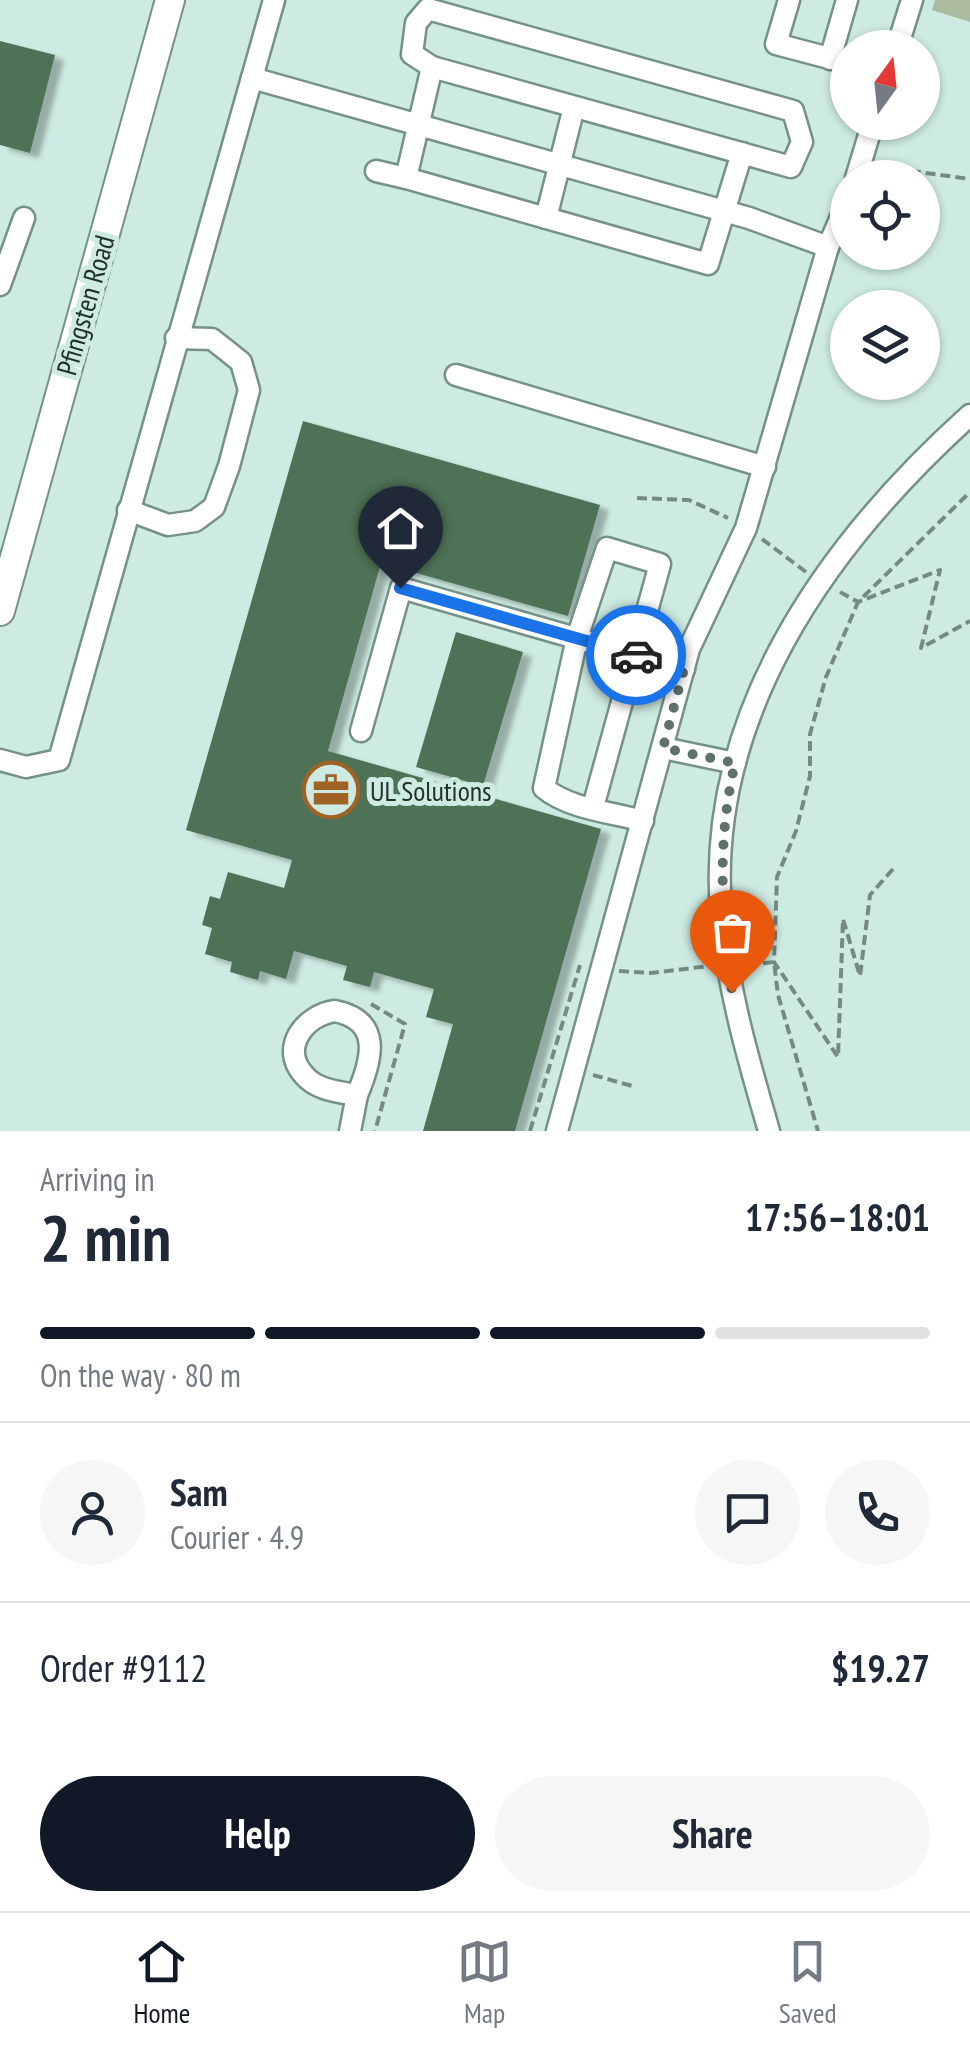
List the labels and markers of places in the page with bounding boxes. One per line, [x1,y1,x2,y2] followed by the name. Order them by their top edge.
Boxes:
[358,486,443,589] pin
[301,760,361,820] office icon: UL Solutions
[370,772,492,809] place label: UL Solutions
[690,890,775,993] pin

